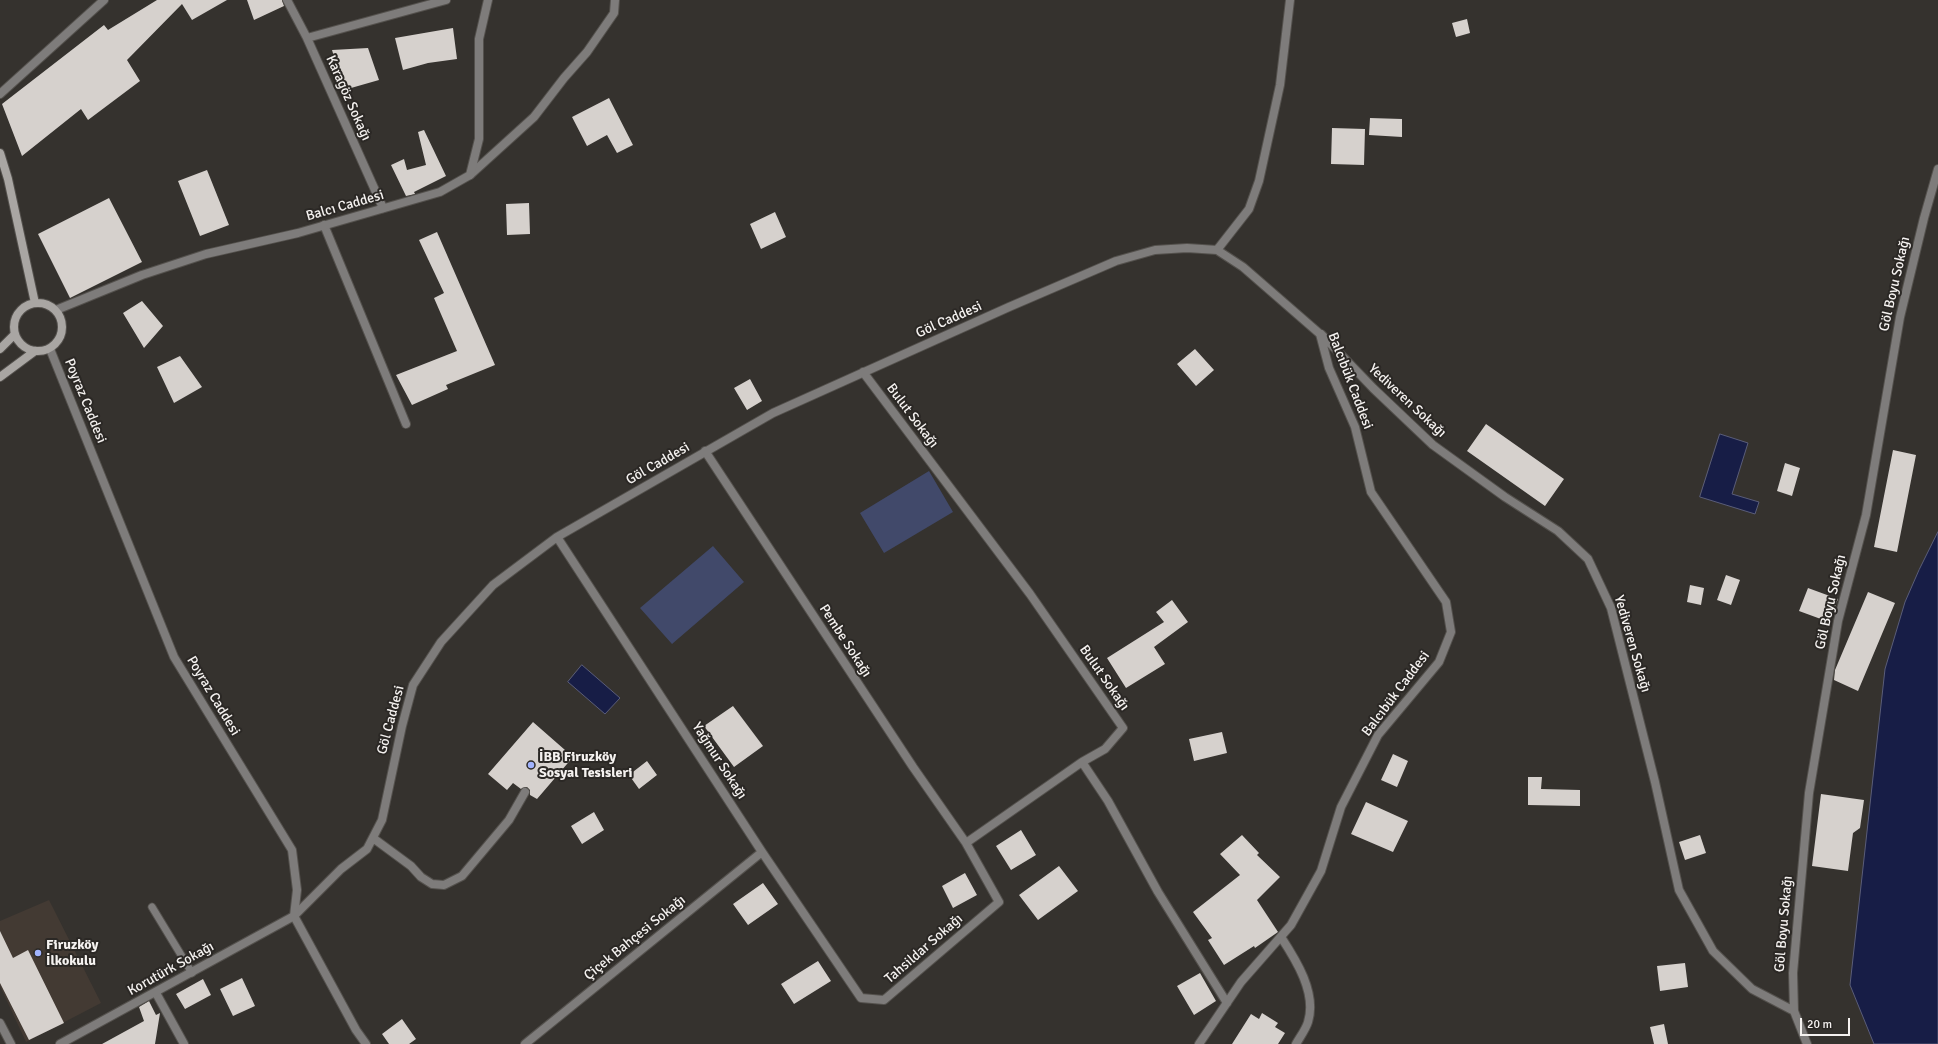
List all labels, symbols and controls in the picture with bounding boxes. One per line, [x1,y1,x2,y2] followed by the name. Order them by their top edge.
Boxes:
[322,53,374,143] street label: Karagöz Sokağı
[304,187,386,225] street label: Balcı Caddesi
[1876,235,1914,333] street label: Göl Boyu Sokağı
[913,298,985,342] street label: Göl Caddesi
[1324,330,1376,432] street label: Balcıbük Caddesi
[60,356,110,446] street label: Poyraz Caddesi
[1365,361,1449,441] street label: Yediveren Sokağı
[882,381,942,451] street label: Bulut Sokağı
[623,439,693,489] street label: Göl Caddesi
[1812,553,1850,651] street label: Göl Boyu Sokağı
[1610,593,1654,695] street label: Yediveren Sokağı
[815,601,875,681] street label: Pembe Sokağı
[1075,642,1133,714] street label: Bulut Sokağı
[1358,648,1434,740] street label: Balcıbük Caddesi
[183,653,243,739] street label: Poyraz Caddesi
[374,684,408,756] street label: Göl Caddesi
[688,719,750,803] street label: Yağmur Sokağı
[539,749,632,782] place label: İBB Firuzköy Sosyal Tesisleri
[526,760,536,770] marker: İBB Firuzköy Sosyal Tesisleri
[1771,875,1797,973] street label: Göl Boyu Sokağı
[581,892,689,984] street label: Çiçek Bahçesi Sokağı
[882,911,966,987] street label: Tahsildar Sokağı
[46,937,98,970] place label: Firuzköy İlkokulu
[125,938,217,1000] street label: Korutürk Sokağı
[33,948,43,958] marker: Firuzköy İlkokulu
[1802,1010,1852,1036] scale bar
[1807,1017,1832,1032] text: 20 m

